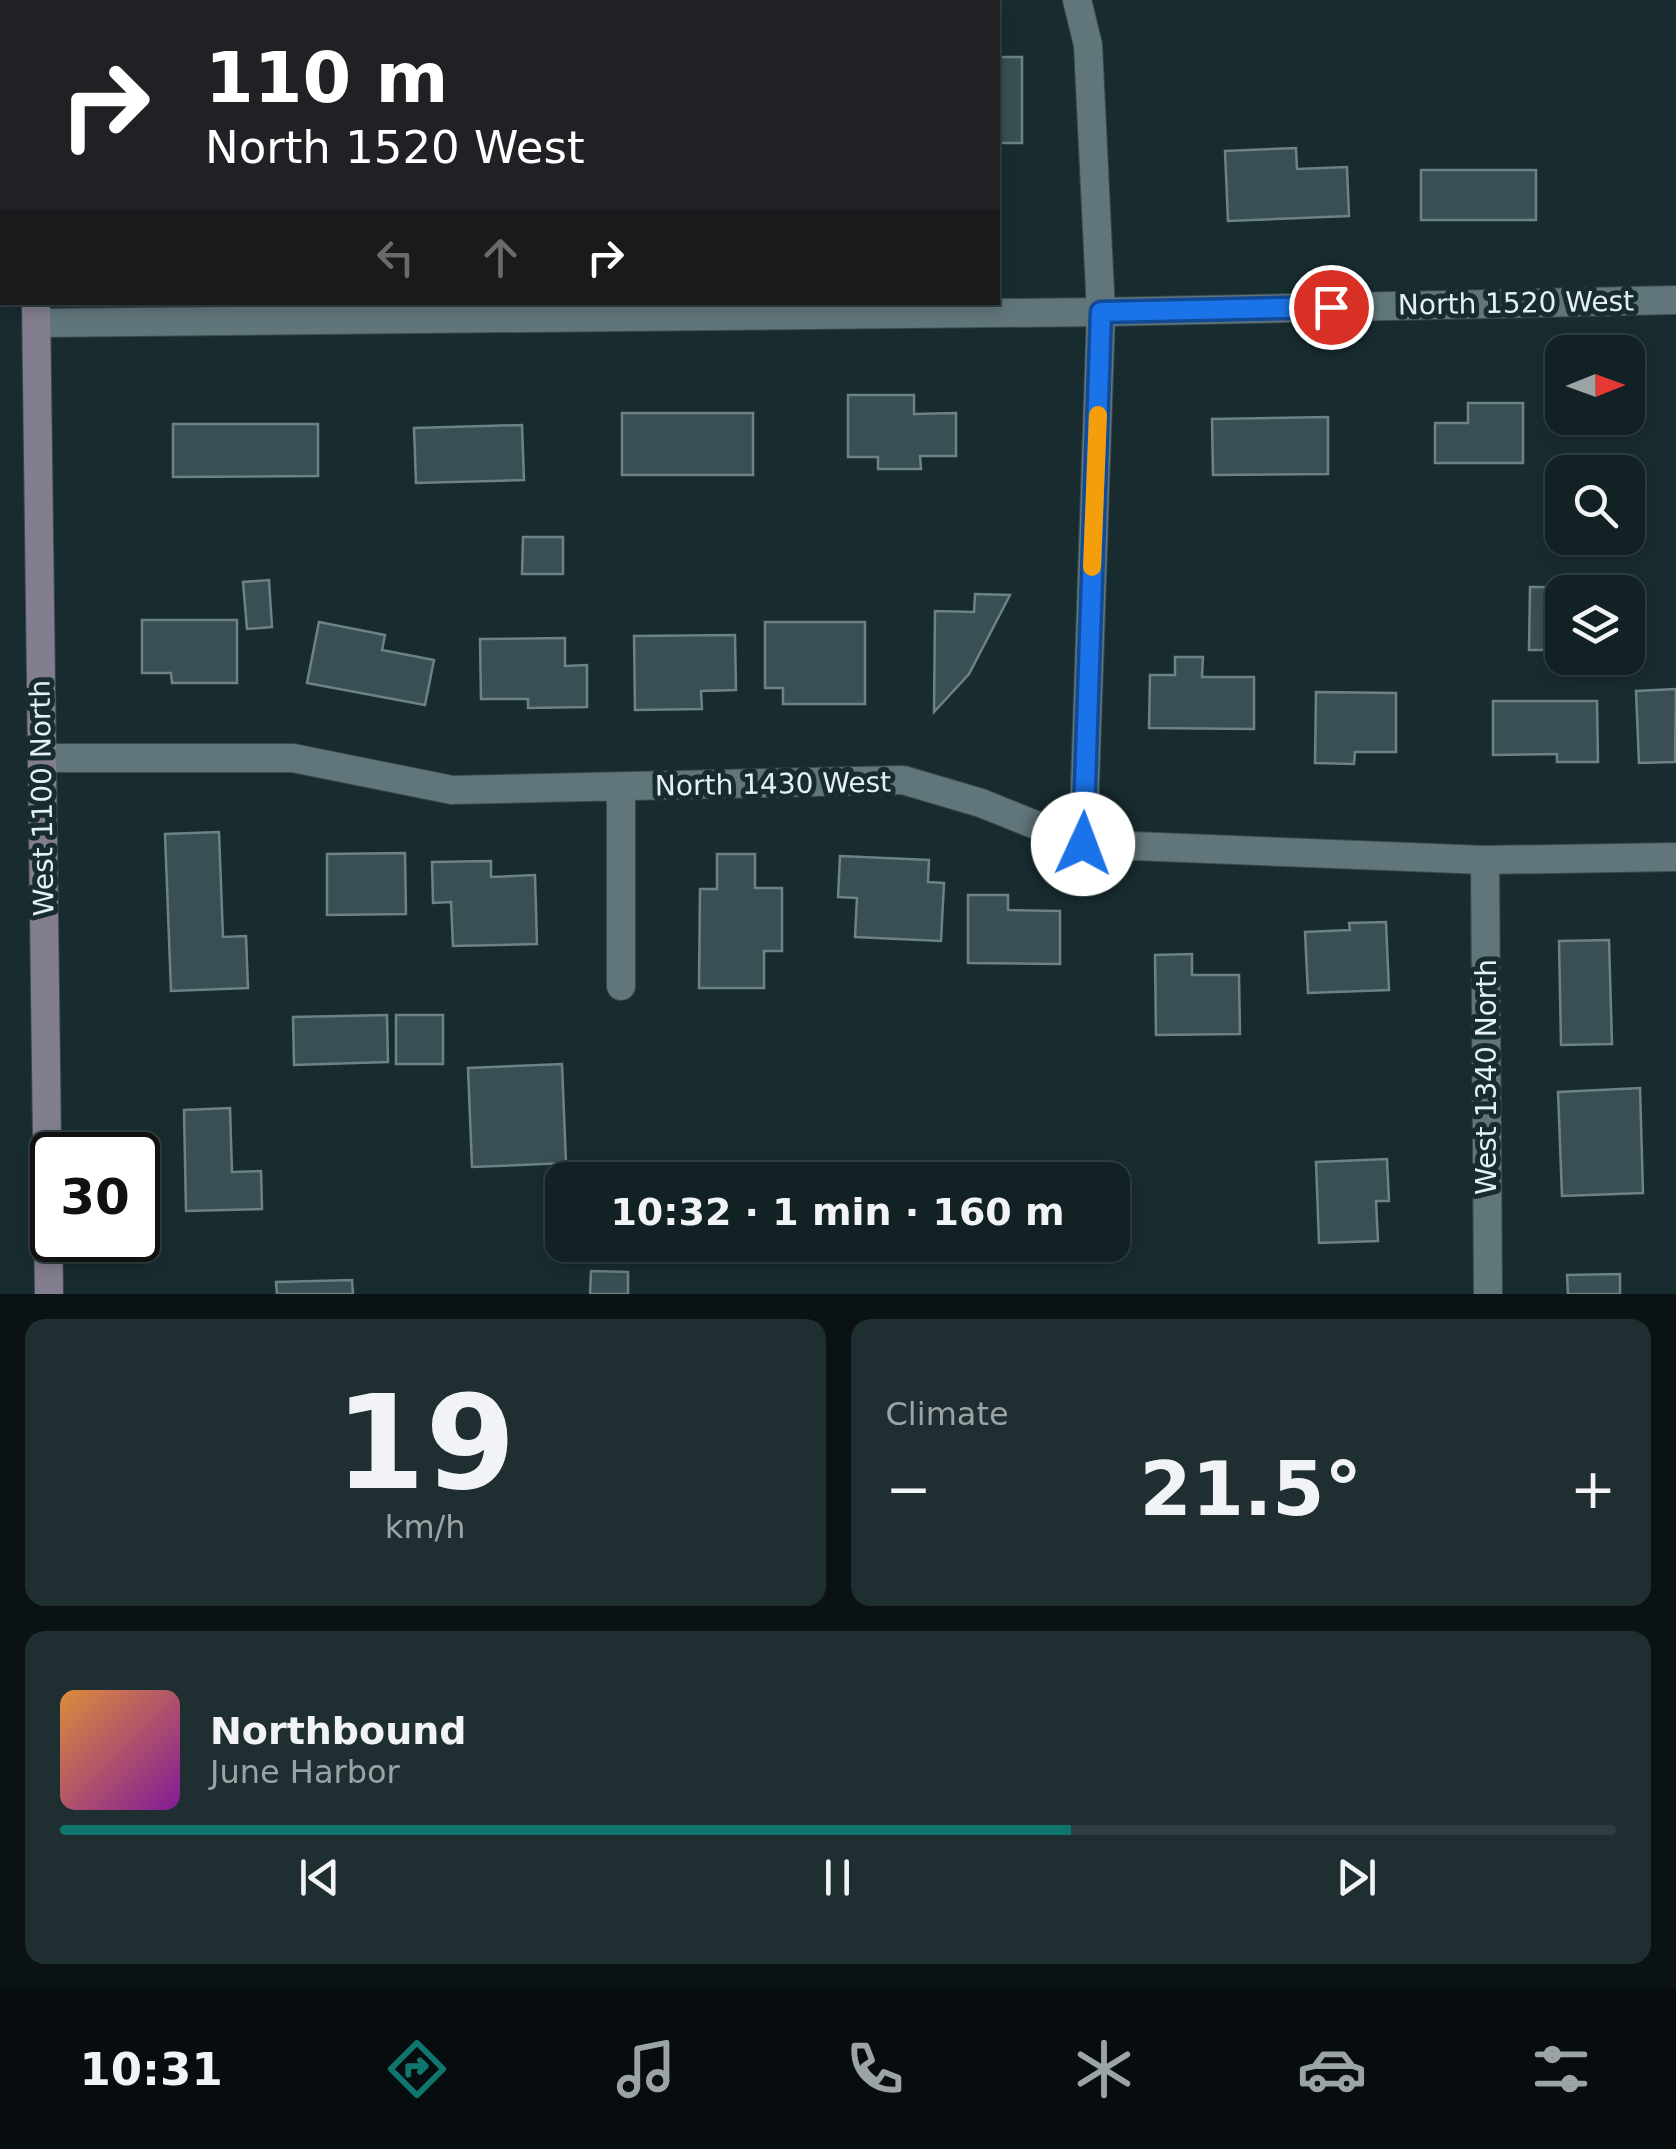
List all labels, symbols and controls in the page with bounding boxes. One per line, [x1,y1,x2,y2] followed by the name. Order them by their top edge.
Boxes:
[205,37,448,119] text: 110 m
[40,40,170,170] icon: right
[205,121,585,174] text: North 1520 West
[368,230,423,285] icon: left
[473,230,528,285] icon: ahead
[578,230,633,285] icon: right
[1289,265,1374,350] pin
[1304,280,1359,335] icon: arrive
[1398,284,1634,322] street label: North 1520 West
[1545,335,1645,435] north arrow
[1545,335,1645,675] map controls
[1545,455,1645,555] button: search
[1545,575,1645,675] button: layers
[23,680,61,916] street label: West 1100 North
[655,765,891,803] street label: North 1430 West
[1031,792,1135,896] position arrow
[1470,959,1503,1195] street label: West 1340 North
[30,1132,160,1262] speed limit sign: 30
[610,1190,1065,1234] text: 10:32 · 1 min · 160 m
[335,1367,516,1519] text: 19
[886,1395,1009,1433] text: Climate
[1139,1445,1362,1533] text: 21.5°
[886,1457,932,1521] text: −
[1570,1457,1616,1521] text: +
[385,1508,466,1546] text: km/h
[210,1709,466,1753] text: Northbound
[210,1753,400,1791] text: June Harbor
[292,1850,347,1905] icon: previous
[810,1850,865,1905] icon: pause
[1329,1850,1384,1905] icon: next
[382,2034,452,2104] icon: directions
[611,2034,681,2104] icon: music
[840,2034,910,2104] icon: phone
[1069,2034,1139,2104] icon: climate
[1297,2034,1367,2104] icon: car
[1526,2034,1596,2104] icon: filters
[79,2043,223,2096] text: 10:31

